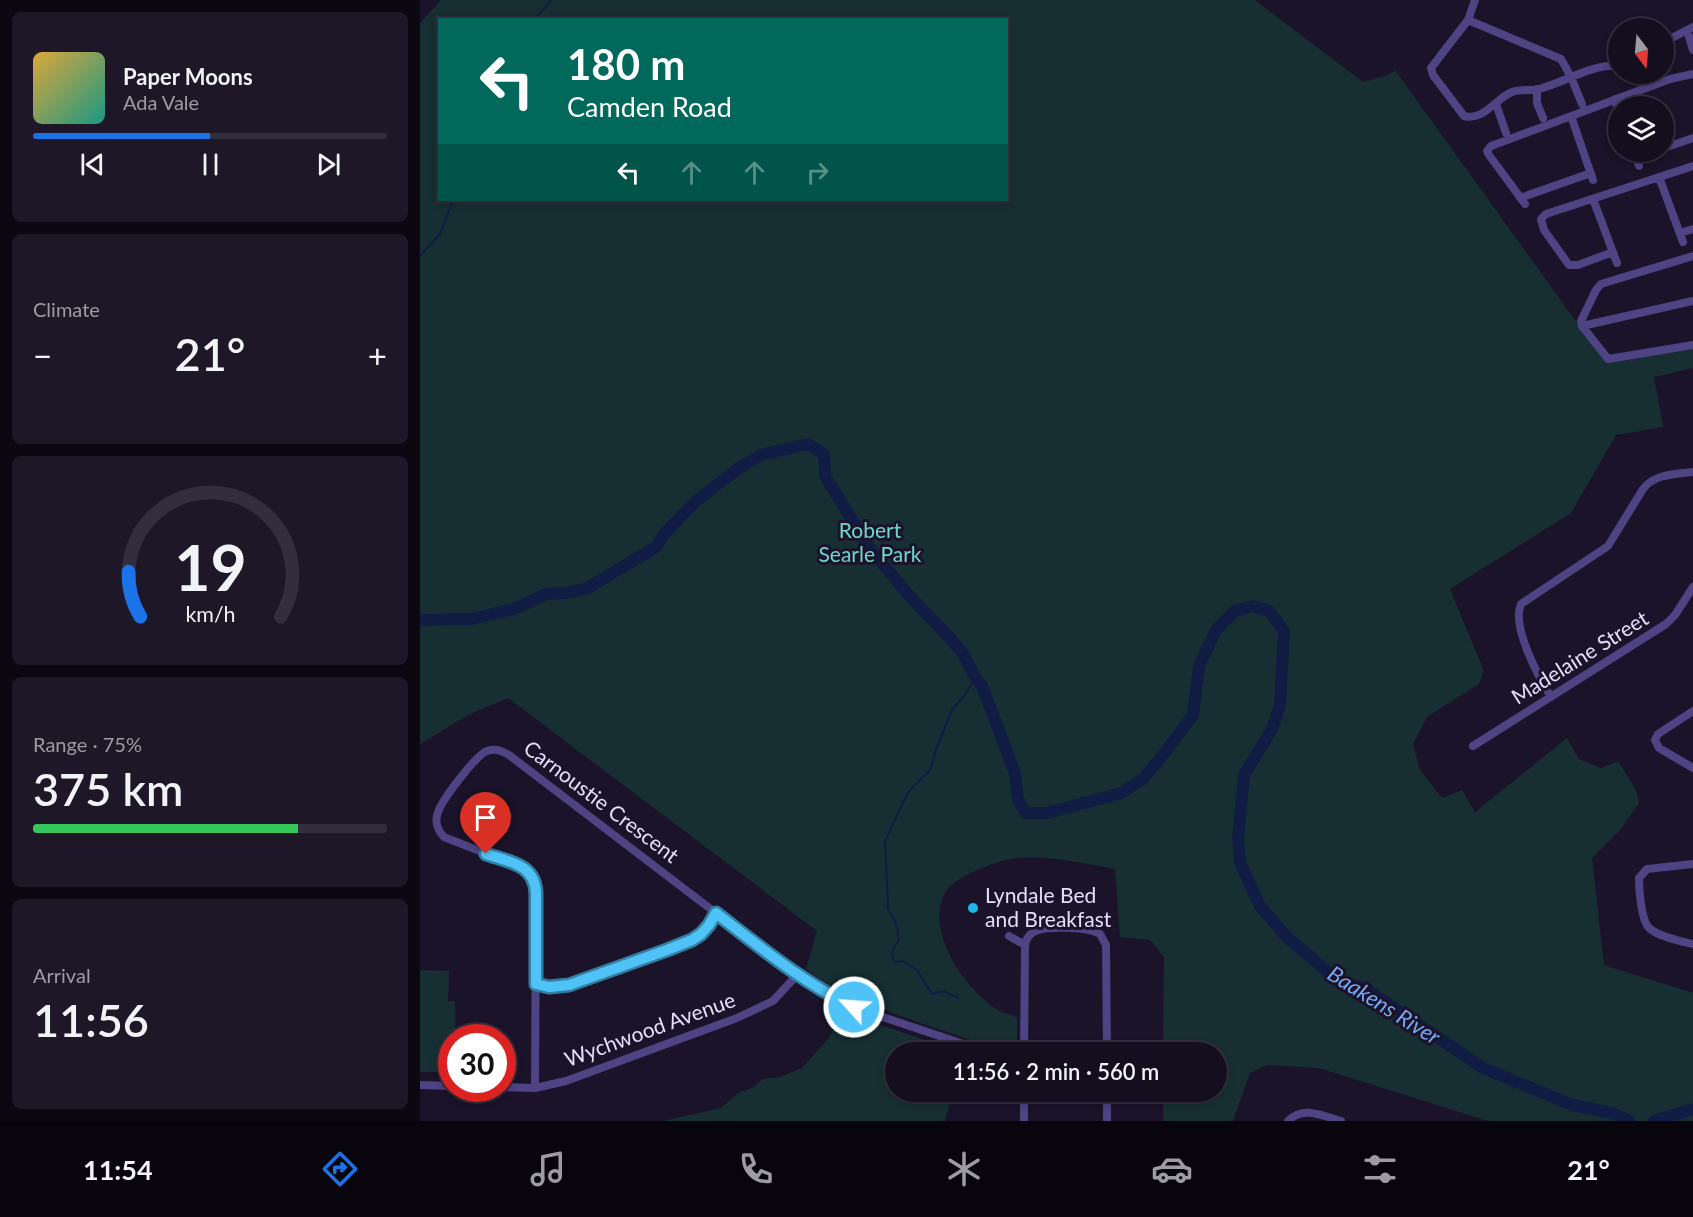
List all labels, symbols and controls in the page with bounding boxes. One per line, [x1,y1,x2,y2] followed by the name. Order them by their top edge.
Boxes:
[1608,18,1674,84] north arrow
[1608,18,1674,162] map controls
[567,39,685,89] text: 180 m
[468,42,546,120] icon: left
[123,63,253,90] text: Paper Moons
[123,90,199,114] text: Ada Vale
[567,90,732,123] text: Camden Road
[1608,96,1674,162] button: layers
[76,148,109,181] icon: previous
[194,148,227,181] icon: pause
[312,148,345,181] icon: next
[612,156,645,189] icon: left
[675,156,708,189] icon: ahead
[738,156,771,189] icon: ahead
[801,156,834,189] icon: right
[33,297,100,321] text: Climate
[175,327,245,381] text: 21°
[33,335,52,375] text: −
[368,335,387,375] text: +
[819,517,922,566] park label: Robert Searle Park
[174,530,246,605] text: 19
[185,602,235,628] text: km/h
[1506,604,1653,709] street label: Madelaine Street
[33,732,142,756] text: Range · 75%
[520,734,685,867] street label: Carnoustie Crescent
[33,762,183,816] text: 375 km
[460,792,511,854] pin
[469,801,502,834] icon: arrive
[985,882,1112,931] place label: Lyndale Bed and Breakfast
[966,901,980,915] marker: Lyndale Bed and Breakfast
[1323,959,1446,1050] water label: Baakens River
[33,963,91,987] text: Arrival
[822,975,886,1039] position arrow
[561,986,738,1071] street label: Wychwood Avenue
[33,993,149,1047] text: 11:56
[438,1024,516,1102] speed limit sign: 30
[953,1058,1159,1085] text: 11:56 · 2 min · 560 m
[319,1148,361,1190] icon: directions
[527,1148,569,1190] icon: music
[735,1148,777,1190] icon: phone
[943,1148,985,1190] icon: climate
[1151,1148,1193,1190] icon: car
[1359,1148,1401,1190] icon: filters
[83,1153,153,1186] text: 11:54
[1567,1153,1610,1186] text: 21°

